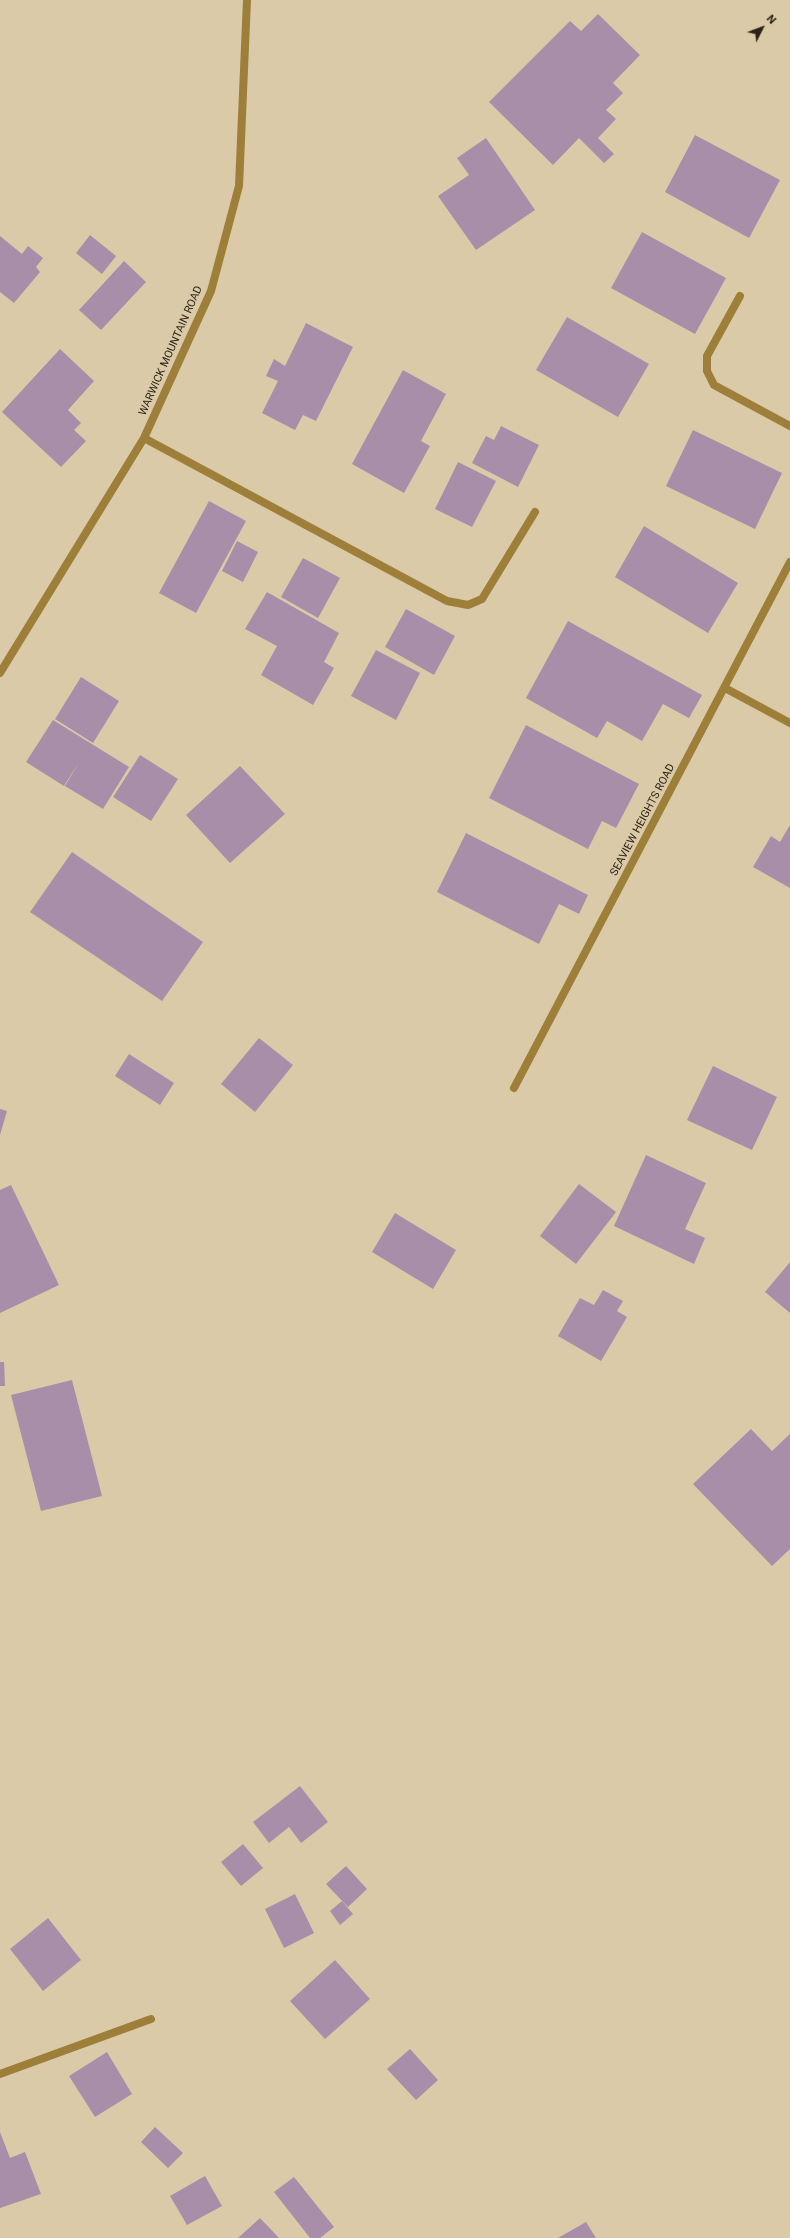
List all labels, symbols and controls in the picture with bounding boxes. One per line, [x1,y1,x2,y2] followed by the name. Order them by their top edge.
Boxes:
[742,8,782,48] north arrow
[764,12,779,27] text: N
[136,284,206,418] street label: WARWICK MOUNTAIN ROAD
[608,762,678,878] street label: SEAVIEW HEIGHTS ROAD

